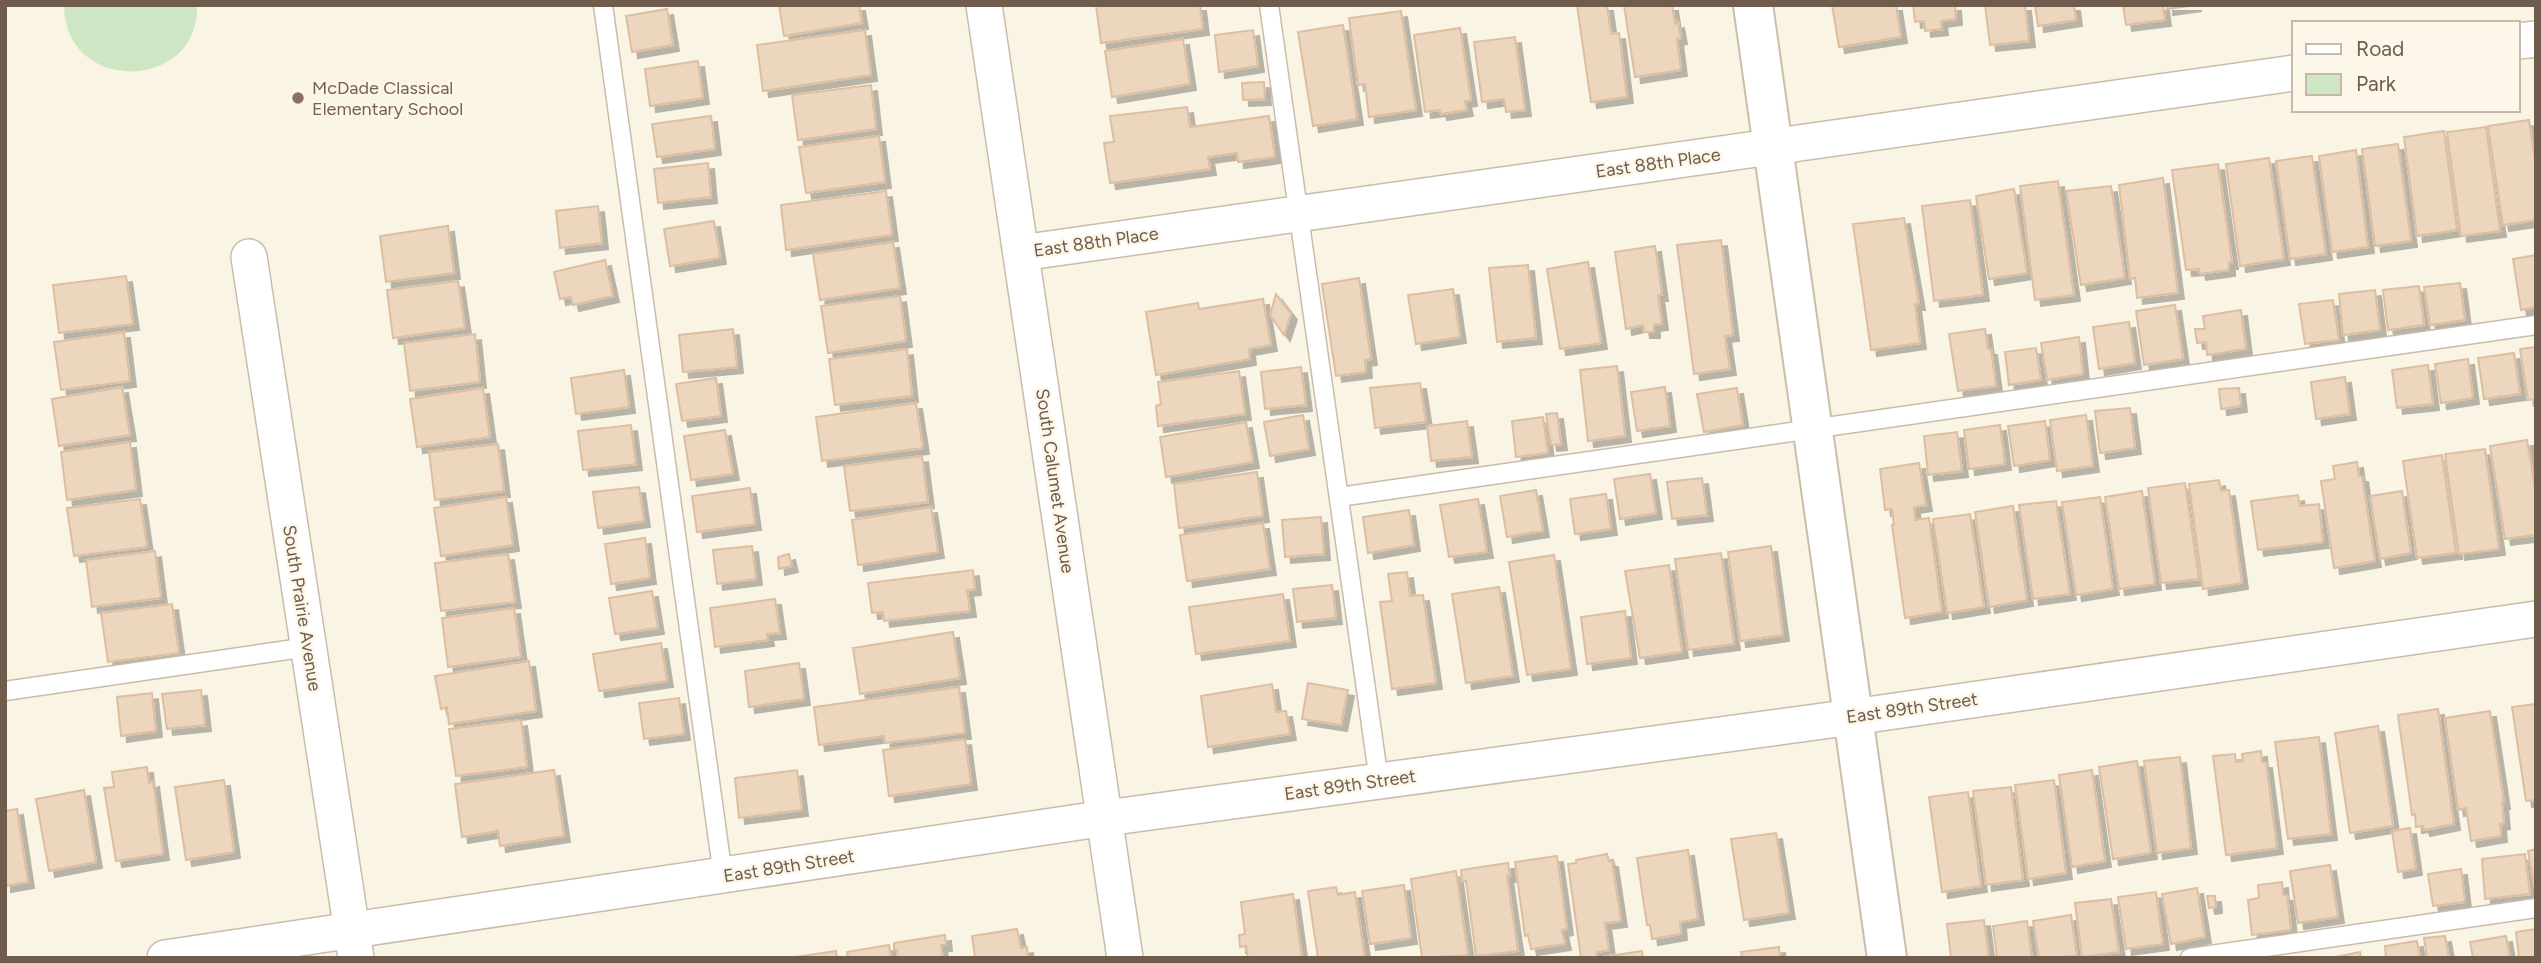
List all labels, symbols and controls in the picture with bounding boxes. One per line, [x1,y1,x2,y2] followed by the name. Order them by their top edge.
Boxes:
[2292,21,2520,112] legend
[2356,36,2404,61] text: Road
[2356,71,2397,96] text: Park
[312,77,463,120] place label: McDade Classical Elementary School
[290,90,306,106] marker: McDade Classical Elementary School
[1594,143,1722,183] street label: East 88th Place
[1032,222,1160,262] street label: East 88th Place
[1031,387,1079,575] street label: South Calumet Avenue
[278,523,326,693] street label: South Prairie Avenue
[1845,688,1979,728] street label: East 89th Street
[1283,765,1417,805] street label: East 89th Street
[722,845,856,887] street label: East 89th Street

